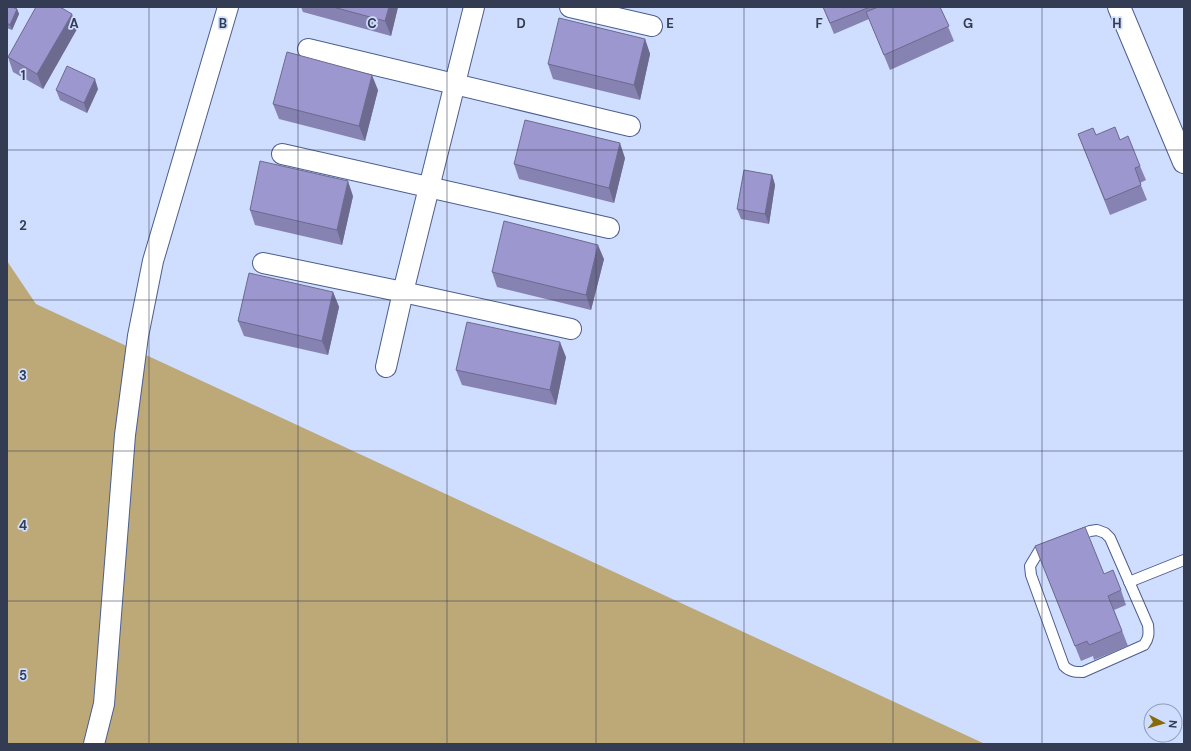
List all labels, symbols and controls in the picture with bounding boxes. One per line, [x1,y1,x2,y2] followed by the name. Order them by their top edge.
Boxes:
[69,15,79,32] text: A
[219,15,227,32] text: B
[367,15,377,32] text: C
[516,15,526,32] text: D
[666,15,674,32] text: E
[815,15,823,32] text: F
[963,15,973,32] text: G
[1112,15,1122,32] text: H
[21,67,25,84] text: 1
[19,217,27,234] text: 2
[19,367,27,384] text: 3
[19,517,27,534] text: 4
[19,667,27,684] text: 5
[1143,703,1183,743] north arrow
[1166,719,1180,729] text: N

